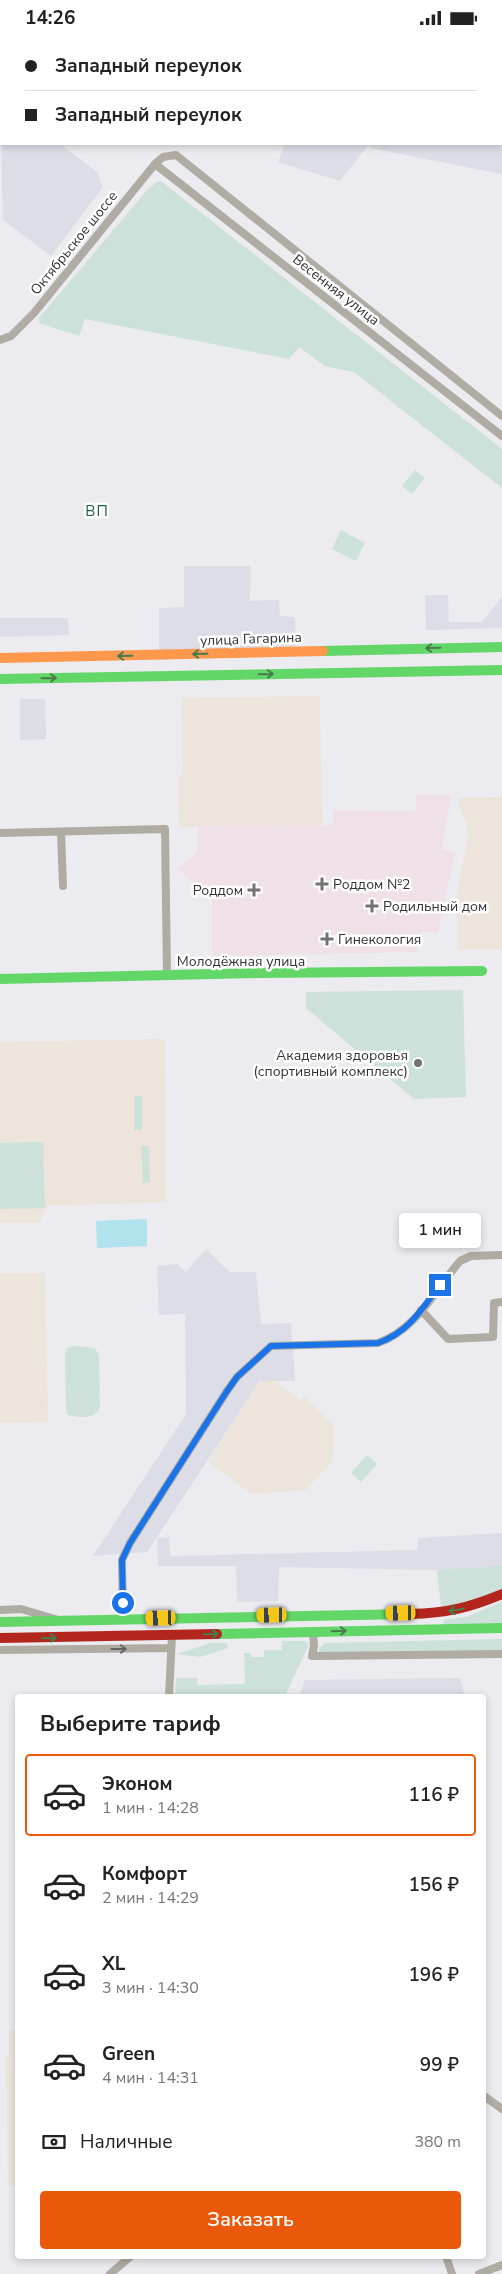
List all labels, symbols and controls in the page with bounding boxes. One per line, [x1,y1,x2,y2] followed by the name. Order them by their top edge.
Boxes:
[25,5,75,31] text: 14:26
[55,53,242,79] text: Западный переулок
[55,102,242,128] text: Западный переулок
[26,187,122,299] street label: Октябрьское шоссе
[289,250,383,330] street label: Весенняя улица
[85,501,109,521] district label: ВП
[200,628,302,650] street label: улица Гагарина
[425,644,441,653] one-way arrow
[193,649,209,659] one-way arrow
[117,651,133,661] one-way arrow
[258,669,274,679] one-way arrow
[40,673,56,683] one-way arrow
[333,875,410,894] place label: Роддом №2
[315,877,329,891] marker: Роддом №2
[193,881,243,900] place label: Роддом
[247,883,261,897] marker: Роддом
[383,897,487,916] place label: Родильный дом
[365,899,379,913] marker: Родильный дом
[338,930,421,949] place label: Гинекология
[320,932,334,946] marker: Гинекология
[177,952,305,971] street label: Молодёжная улица
[253,1046,408,1081] place label: Академия здоровья (спортивный комплекс)
[412,1057,424,1069] marker: Академия здоровья (спортивный комплекс)
[399,1213,481,1247] callout: 1 мин
[418,1219,462,1241] text: 1 мин
[429,1274,451,1296] route end
[112,1592,134,1614] route start
[385,1605,416,1621] car
[448,1605,464,1615] one-way arrow
[256,1607,287,1623] car
[145,1610,176,1626] car
[331,1627,347,1636] one-way arrow
[203,1629,219,1638] one-way arrow
[40,1633,56,1642] one-way arrow
[110,1644,126,1654] one-way arrow
[40,1709,221,1739] text: Выберите тариф
[102,1771,173,1797] text: Эконом
[42,1773,87,1818] icon: car
[408,1782,459,1808] text: 116 ₽
[102,1797,199,1819] text: 1 мин · 14:28
[102,1861,187,1887] text: Комфорт
[42,1863,87,1908] icon: car
[408,1872,459,1898] text: 156 ₽
[102,1887,199,1909] text: 2 мин · 14:29
[102,1951,125,1977] text: XL
[42,1953,87,1998] icon: car
[408,1962,459,1988] text: 196 ₽
[102,1977,199,1999] text: 3 мин · 14:30
[102,2041,155,2067] text: Green
[42,2043,87,2088] icon: car
[420,2052,459,2078] text: 99 ₽
[102,2067,199,2089] text: 4 мин · 14:31
[40,2128,68,2156] icon: cash
[80,2129,173,2155] text: Наличные
[414,2131,461,2153] text: 380 m
[40,2191,461,2249] button: Заказать

